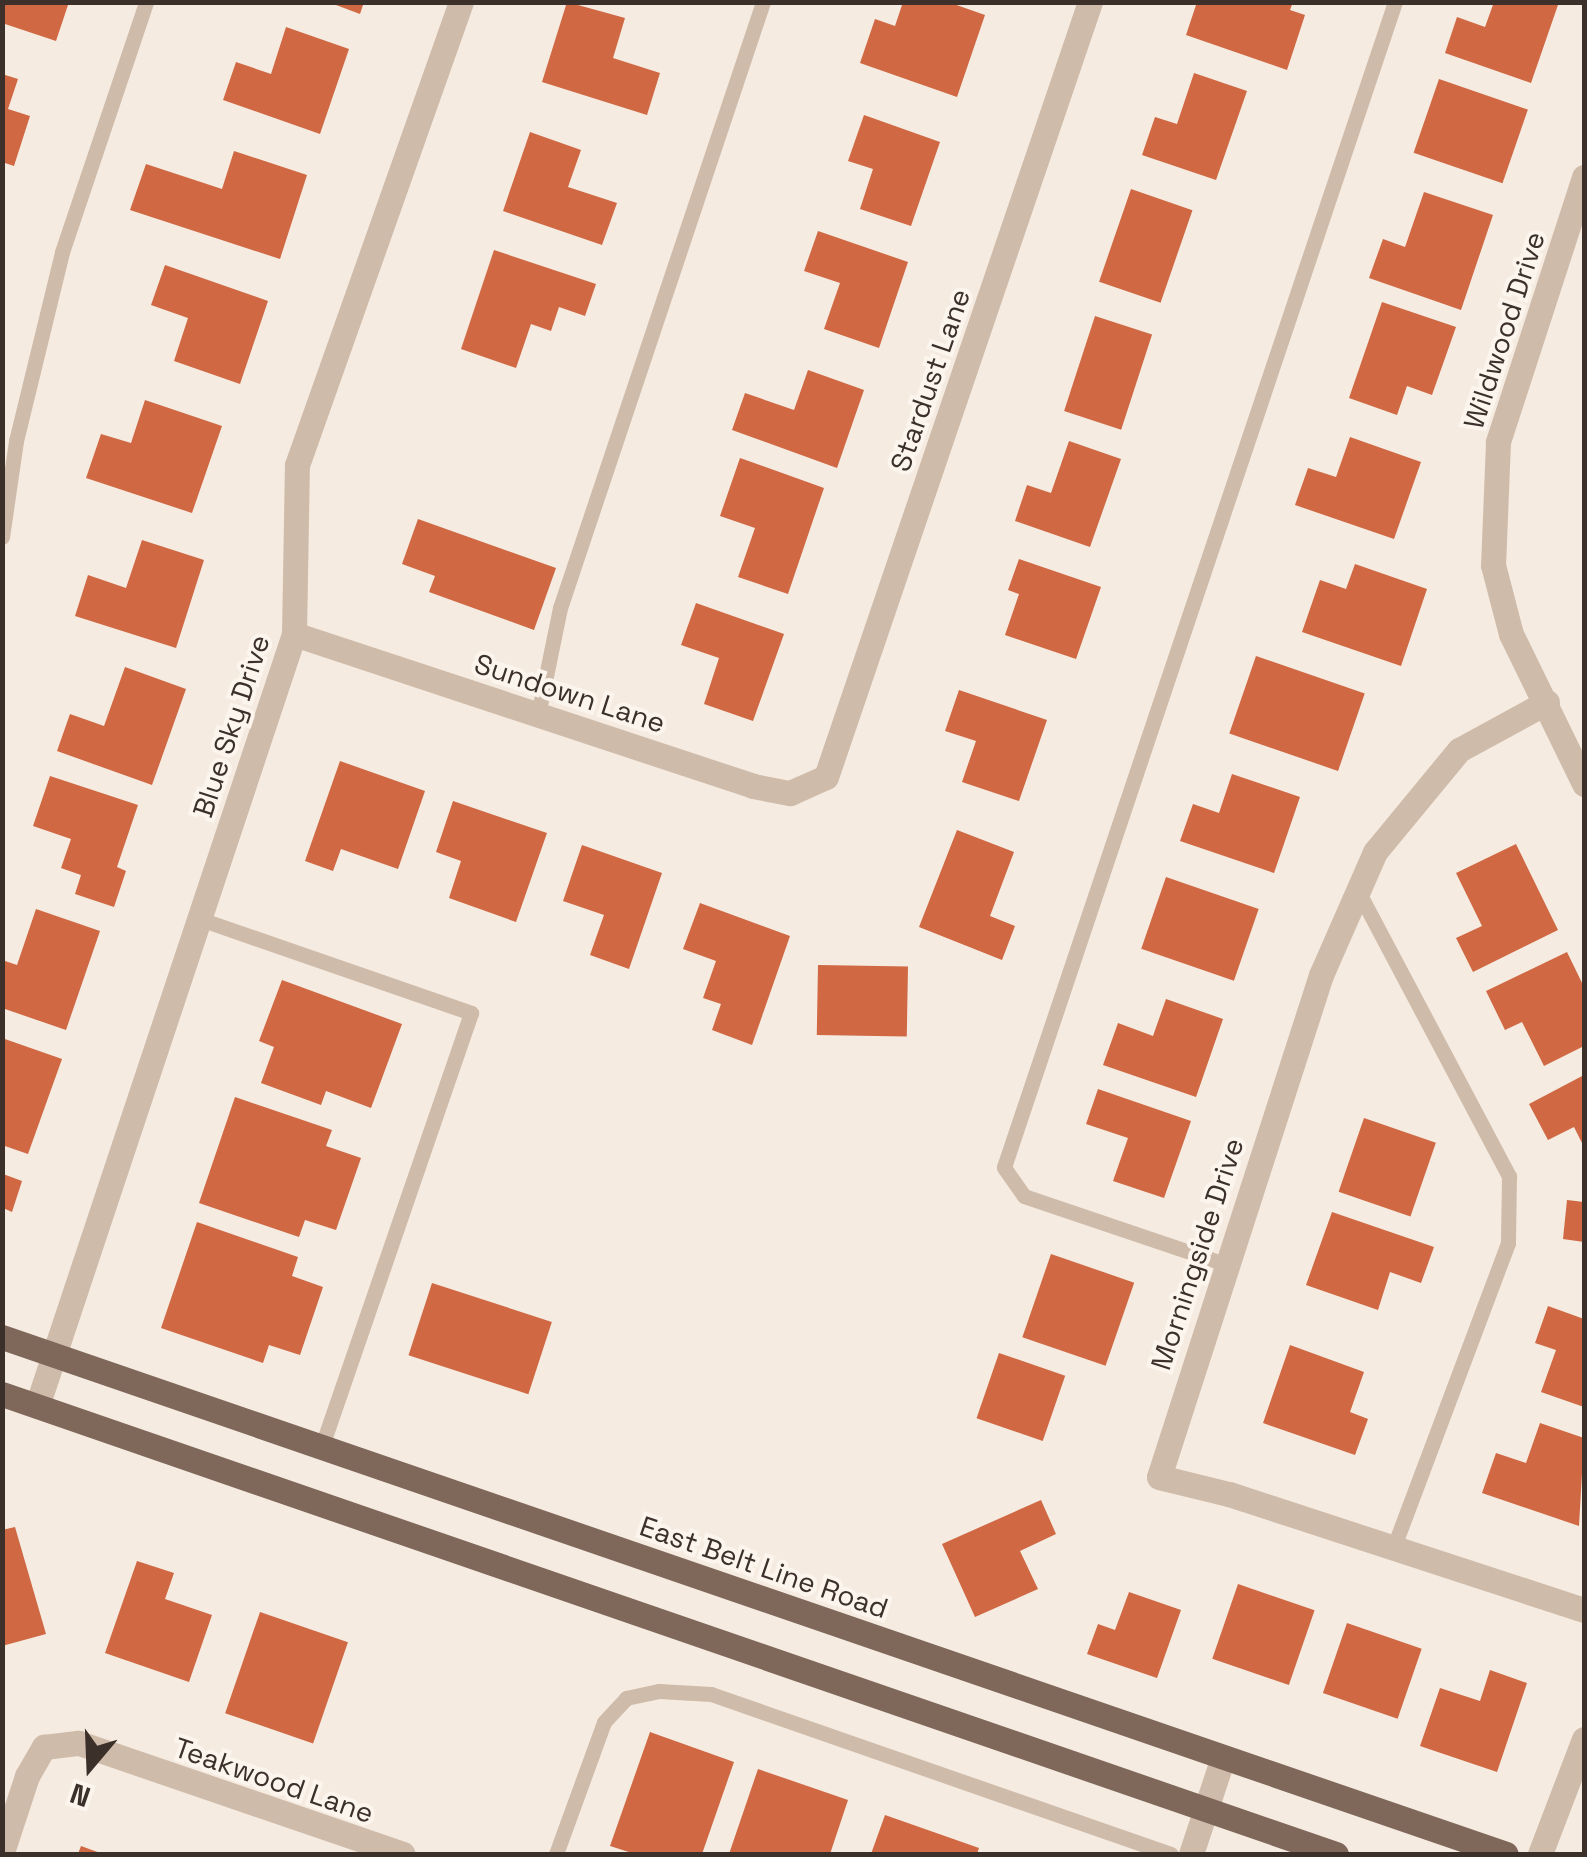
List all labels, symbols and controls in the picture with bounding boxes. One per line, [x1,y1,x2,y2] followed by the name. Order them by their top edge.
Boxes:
[1456,227,1552,433] street label: Wildwood Drive
[883,284,977,476] street label: Stardust Lane
[186,630,276,822] street label: Blue Sky Drive
[470,646,670,740] street label: Sundown Lane
[1144,1134,1250,1374] street label: Morningside Drive
[636,1509,892,1625] street label: East Belt Line Road
[40,1717,140,1817] north arrow
[170,1730,378,1830] street label: Teakwood Lane
[66,1775,95,1815] text: N

